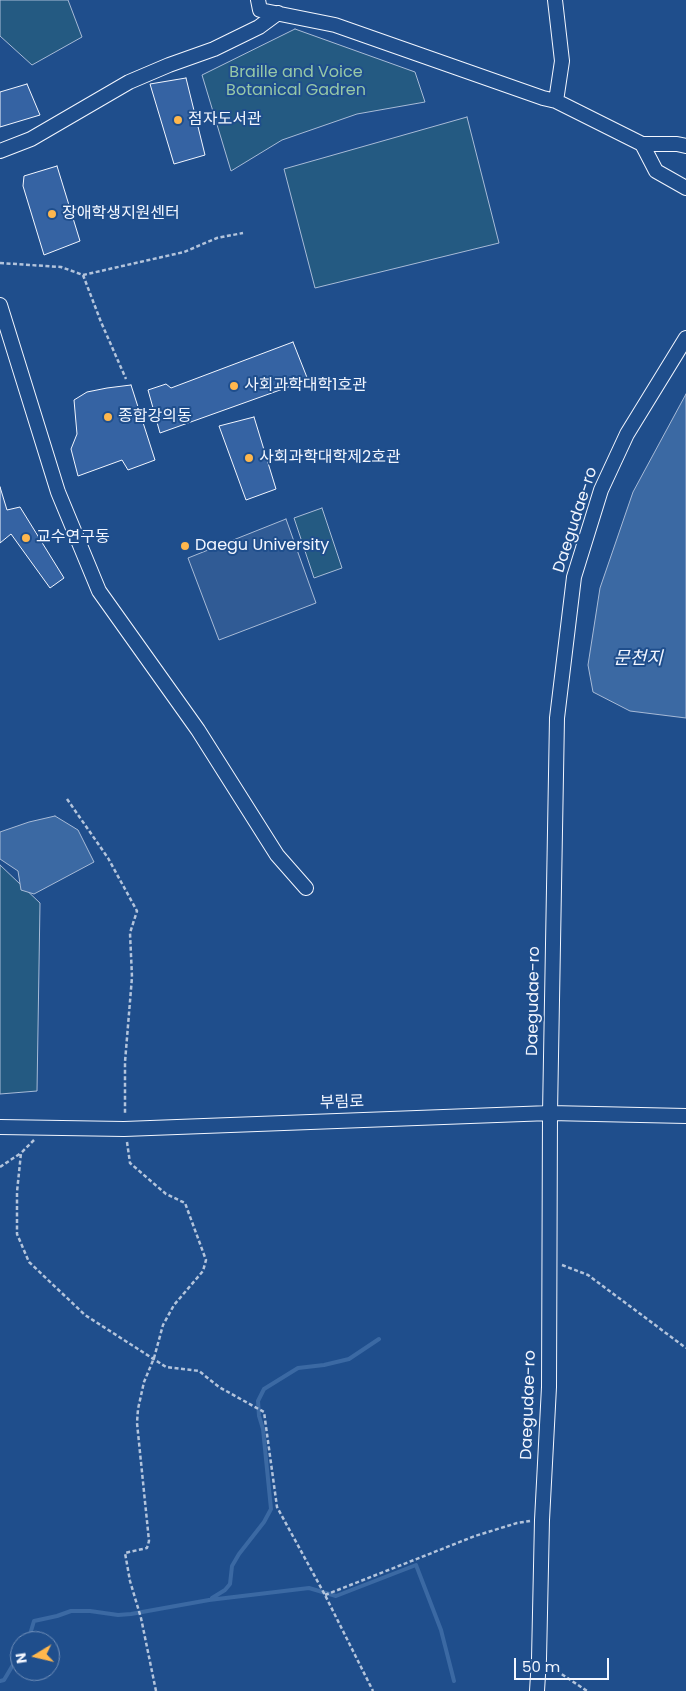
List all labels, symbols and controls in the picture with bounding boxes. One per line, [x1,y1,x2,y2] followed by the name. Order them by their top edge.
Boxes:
[226,63,366,101] park label: Braille and Voice Botanical Gadren
[188,110,262,130] place label: 점자도서관
[172,114,184,126] marker: 점자도서관
[62,204,180,224] place label: 장애학생지원센터
[46,208,58,220] marker: 장애학생지원센터
[244,376,367,396] place label: 사회과학대학1호관
[228,380,240,392] marker: 사회과학대학1호관
[118,407,192,427] place label: 종합강의동
[102,411,114,423] marker: 종합강의동
[259,448,401,468] place label: 사회과학대학제2호관
[243,452,255,464] marker: 사회과학대학제2호관
[550,465,602,575] street label: Daegudae-ro
[36,528,110,548] place label: 교수연구동
[20,532,32,544] marker: 교수연구동
[195,536,329,556] place label: Daegu University
[179,540,191,552] marker: Daegu University
[613,648,663,670] water label: 문천지
[523,946,545,1056] street label: Daegudae-ro
[320,1093,364,1113] street label: 부림로
[517,1350,541,1460] street label: Daegudae-ro
[10,1631,60,1681] north arrow
[516,1648,611,1680] scale bar
[10,1651,32,1665] text: N
[522,1656,560,1677] text: 50 m

